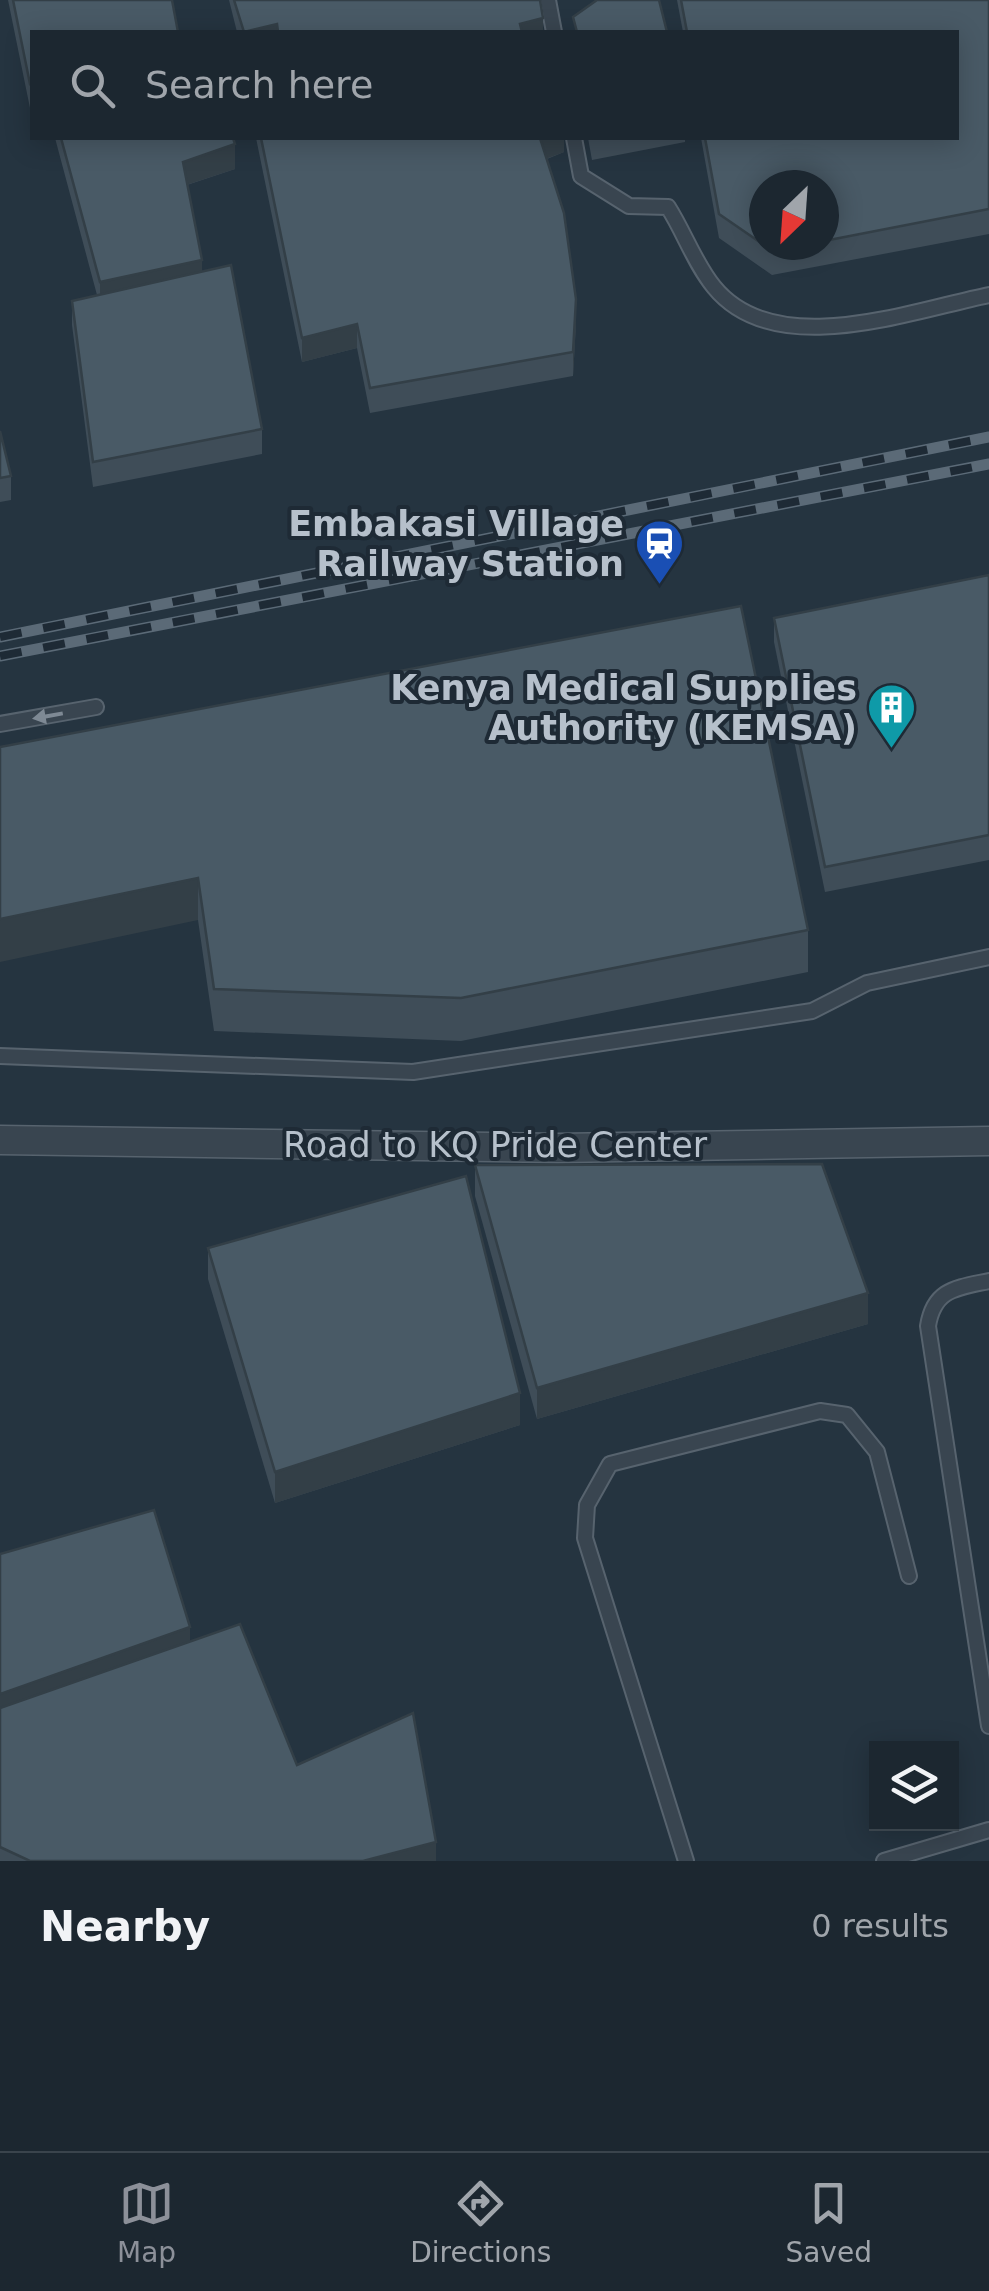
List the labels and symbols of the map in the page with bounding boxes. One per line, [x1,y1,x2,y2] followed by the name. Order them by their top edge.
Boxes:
[749,170,839,260] north arrow
[288,504,624,584] place label: Embakasi Village Railway Station
[633,518,685,586] station icon: Embakasi Village Railway Station
[390,668,857,748] place label: Kenya Medical Supplies Authority (KEMSA)
[866,682,918,750] building icon: Kenya Medical Supplies Authority (KEMSA)
[32,708,63,724] one-way arrow
[283,1125,708,1165] street label: Road to KQ Pride Center

